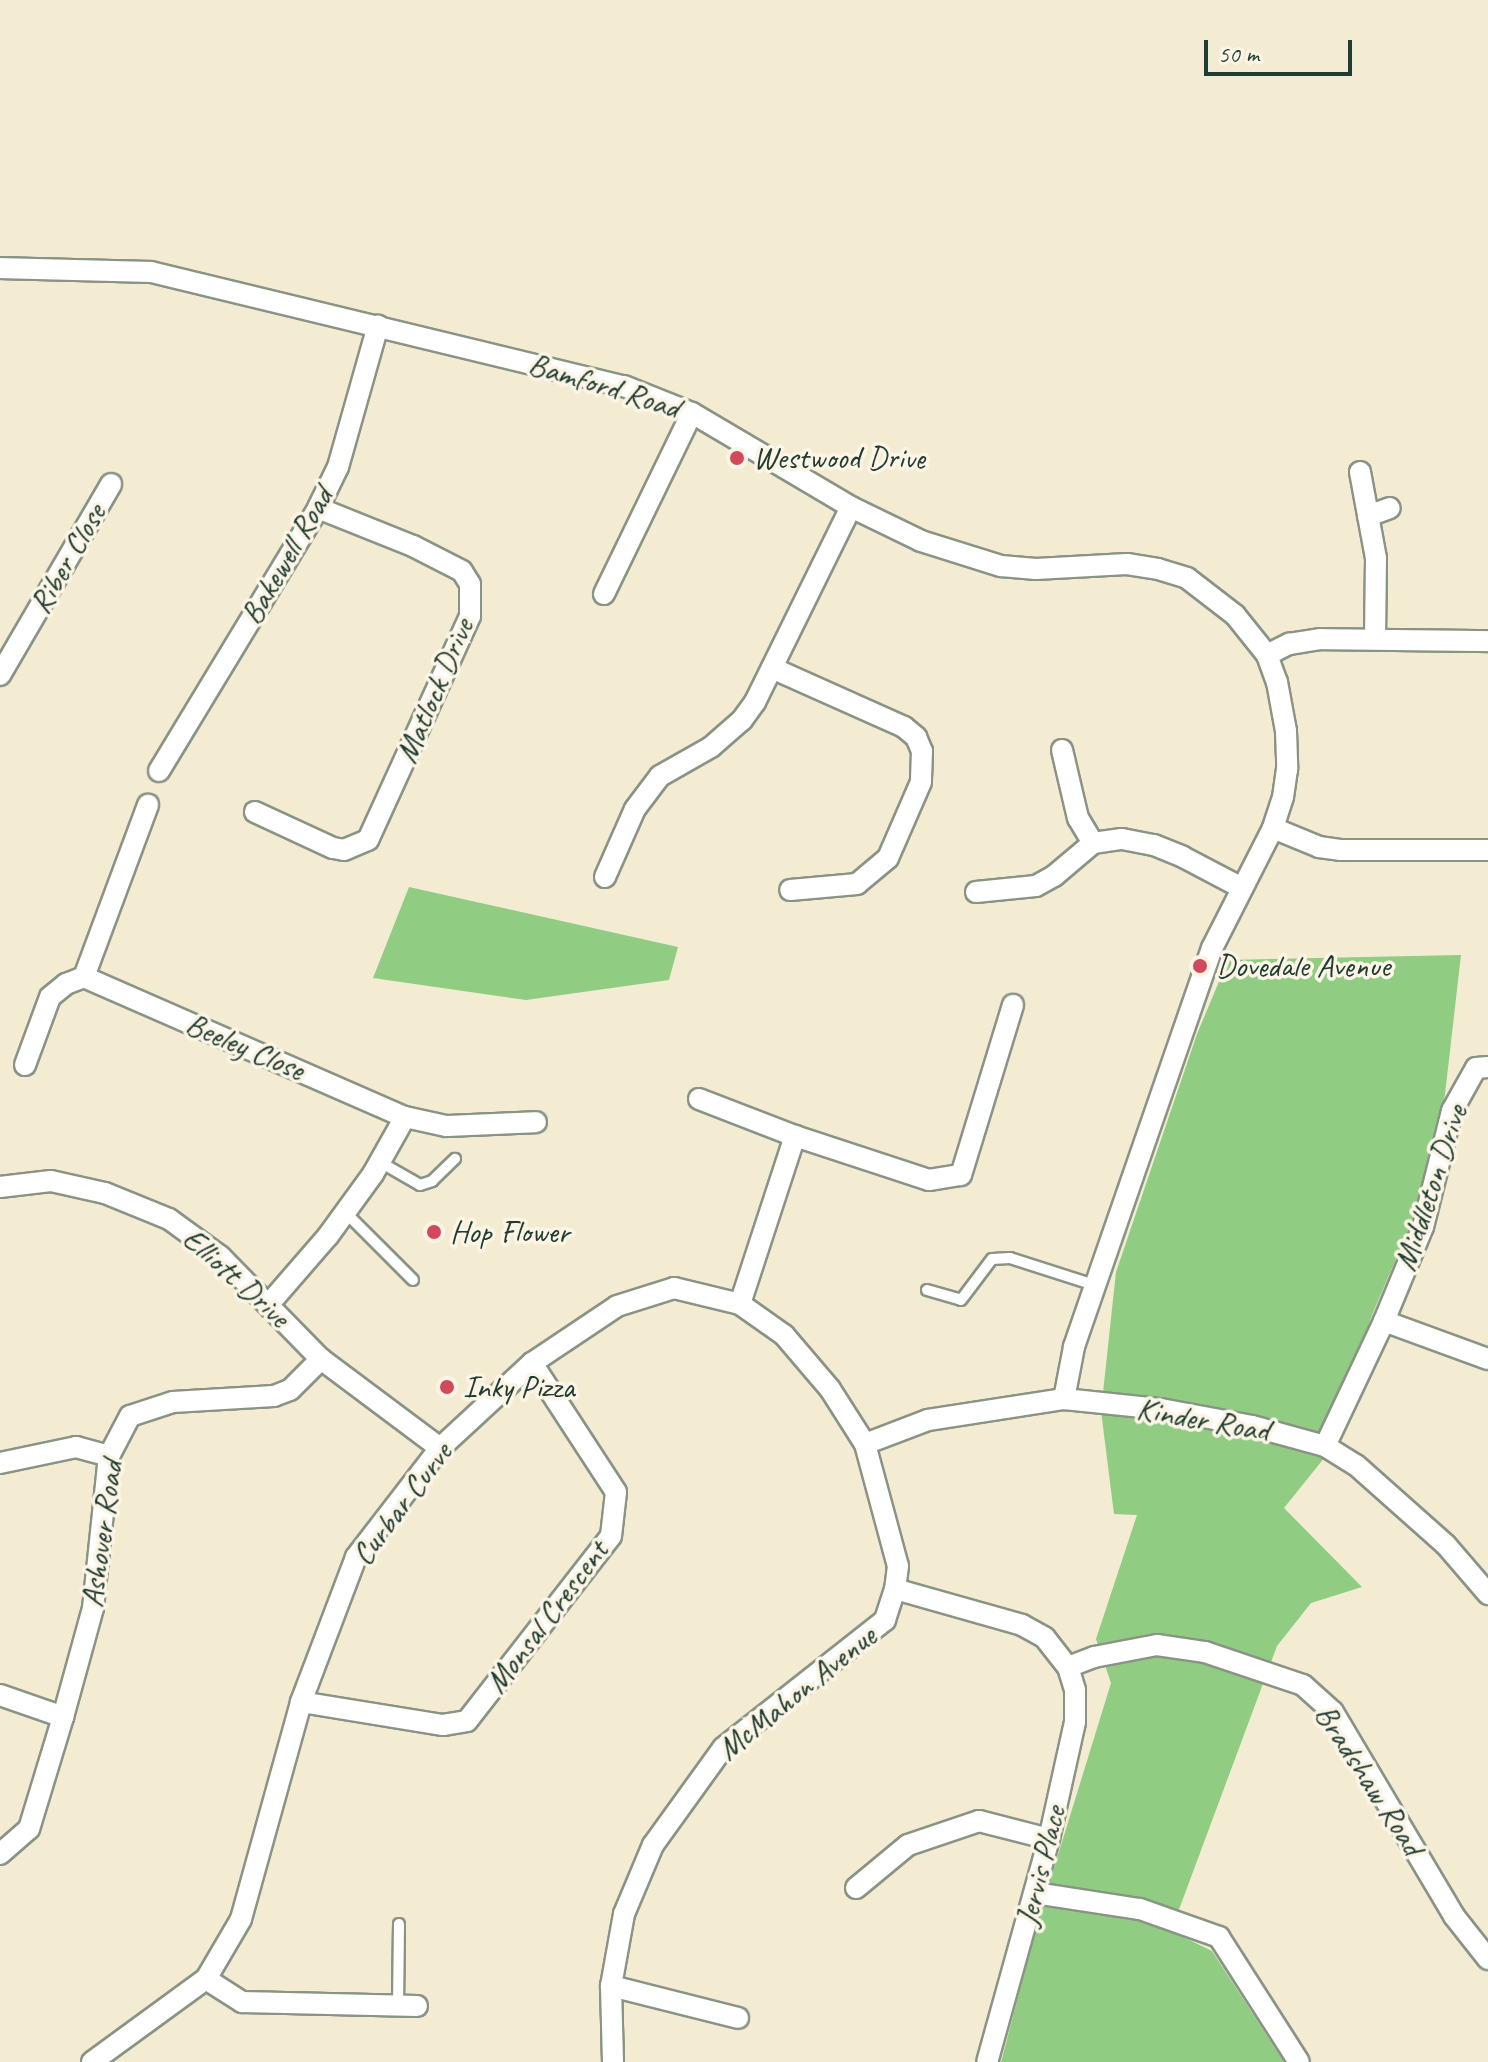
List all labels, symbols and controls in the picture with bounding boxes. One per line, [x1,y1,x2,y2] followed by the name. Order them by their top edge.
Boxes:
[1208,24,1356,74] scale bar
[1218,39,1259,69] text: 50 m
[524,345,684,427] street label: Bamford Road
[753,439,925,477] place label: Westwood Drive
[728,449,746,467] marker: Westwood Drive
[232,481,342,631] street label: Bakewell Road
[21,497,115,621] street label: Riber Close
[387,613,483,769] street label: Matlock Drive
[1216,947,1390,985] place label: Dovedale Avenue
[1191,957,1209,975] marker: Dovedale Avenue
[180,1005,310,1089] street label: Beeley Close
[1386,1100,1476,1276] street label: Middleton Drive
[450,1213,569,1251] place label: Hop Flower
[174,1220,298,1336] street label: Elliott Drive
[425,1223,443,1241] marker: Hop Flower
[463,1368,574,1406] place label: Inky Pizza
[438,1378,456,1396] marker: Inky Pizza
[1134,1390,1272,1450] street label: Kinder Road
[344,1435,460,1573] street label: Curbar Curve
[73,1459,131,1609] street label: Ashover Road
[477,1533,617,1701] street label: Monsal Crescent
[710,1617,884,1769] street label: McMahon Avenue
[1306,1698,1432,1862] street label: Bradshaw Road
[1008,1802,1074,1930] street label: Jervis Place

